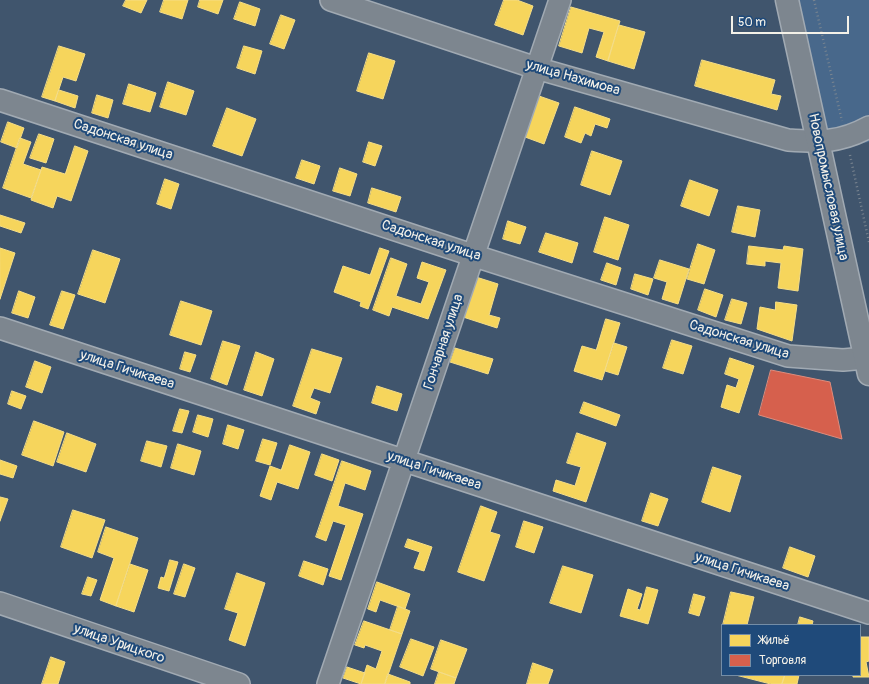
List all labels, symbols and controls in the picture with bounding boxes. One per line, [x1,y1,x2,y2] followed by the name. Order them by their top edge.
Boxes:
[733,8,851,34] scale bar
[738,15,766,30] text: 50 m
[524,57,622,99] street label: улица Нахимова
[804,112,852,262] street label: Новопромысловая улица
[71,116,175,164] street label: Садонская улица
[379,217,483,265] street label: Садонская улица
[421,292,467,392] street label: Гончарная улица
[687,317,791,363] street label: Садонская улица
[78,347,176,393] street label: улица Гичикаева
[385,448,483,494] street label: улица Гичикаева
[693,549,791,595] street label: улица Гичикаева
[71,621,167,667] street label: улица Урицкого
[721,624,861,676] legend
[759,633,790,648] text: Жильё
[759,653,806,668] text: Торговля

